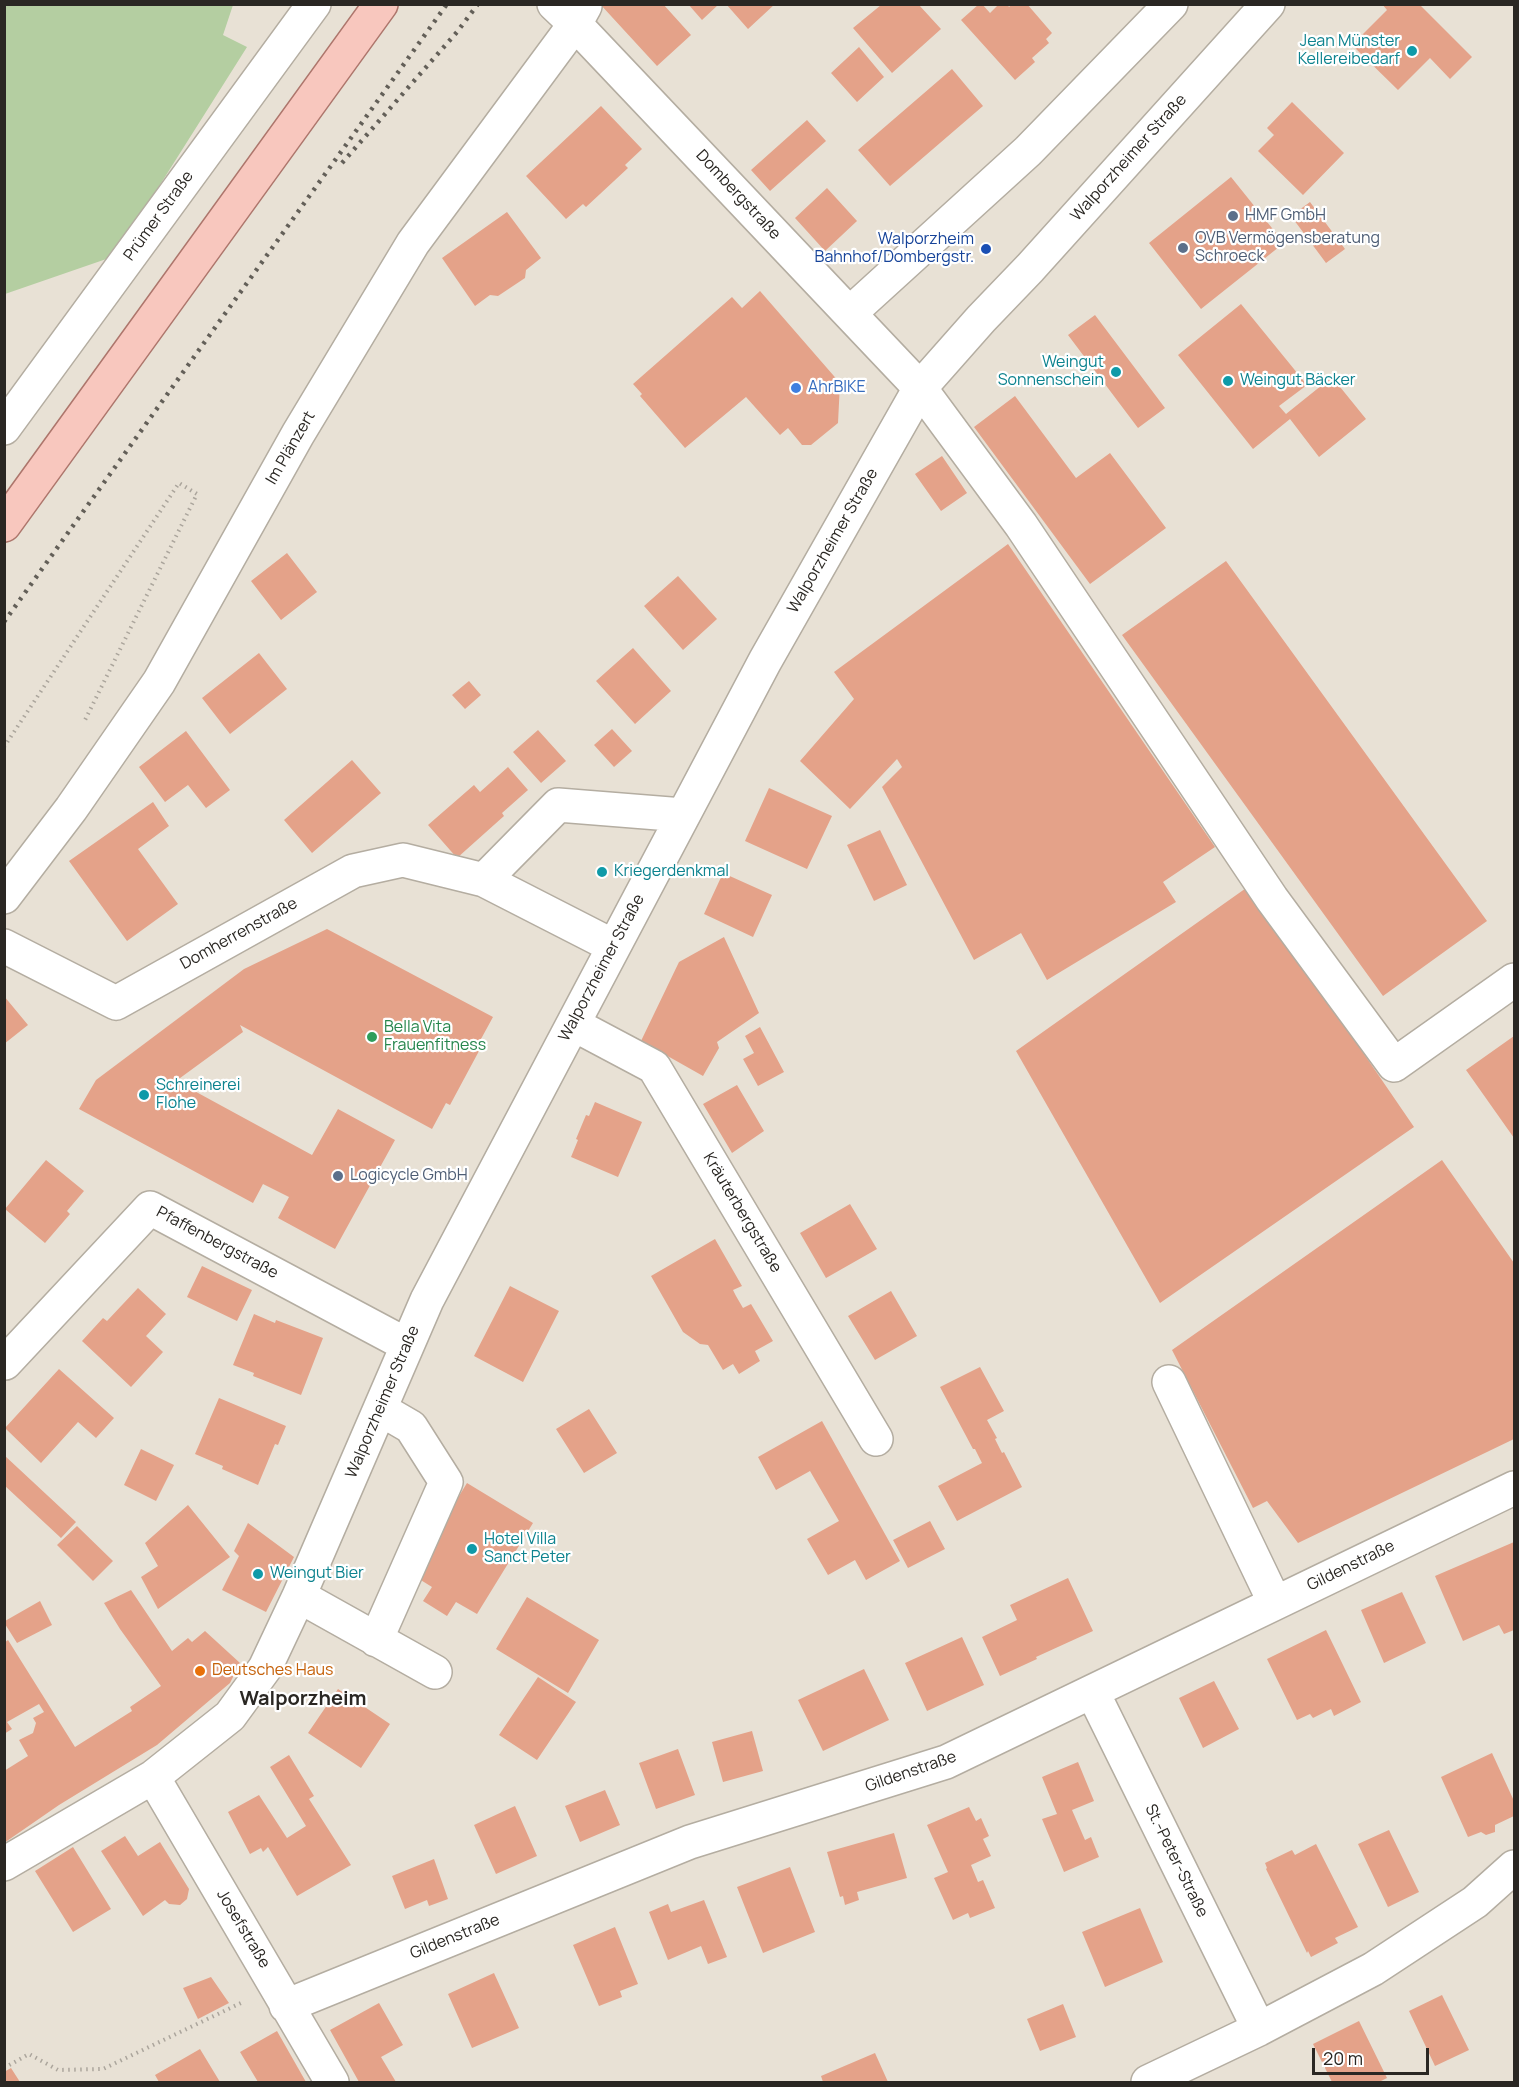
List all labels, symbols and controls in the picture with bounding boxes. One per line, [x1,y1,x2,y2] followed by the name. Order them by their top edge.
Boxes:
[1298,32,1400,70] place label: Jean Münster Kellereibedarf
[1405,44,1419,58] marker: Jean Münster Kellereibedarf
[1067,91,1191,225] street label: Walporzheimer Straße
[692,146,784,244] street label: Dombergstraße
[120,167,198,265] street label: Prümer Straße
[1245,206,1326,226] place label: HMF GmbH
[1226,209,1240,223] marker: HMF GmbH
[1195,229,1380,267] place label: OVB Vermögensberatung Schroeck
[815,230,974,268] place label: Walporzheim Bahnhof/Dombergstr.
[1176,241,1190,255] marker: OVB Vermögensberatung Schroeck
[979,242,993,256] marker: Walporzheim Bahnhof/Dombergstr.
[998,353,1104,391] place label: Weingut Sonnenschein
[1109,365,1123,379] marker: Weingut Sonnenschein
[1240,371,1356,391] place label: Weingut Bäcker
[1221,374,1235,388] marker: Weingut Bäcker
[808,378,866,398] place label: AhrBIKE
[789,381,803,395] marker: AhrBIKE
[262,408,320,488] street label: Im Plänzert
[784,465,882,617] street label: Walporzheimer Straße
[614,862,729,882] place label: Kriegerdenkmal
[595,865,609,879] marker: Kriegerdenkmal
[555,891,649,1045] street label: Walporzheimer Straße
[177,894,301,974] street label: Domherrenstraße
[384,1018,486,1056] place label: Bella Vita Frauenfitness
[365,1030,379,1044] marker: Bella Vita Frauenfitness
[156,1076,240,1114] place label: Schreinerei Flohe
[137,1088,151,1102] marker: Schreinerei Flohe
[699,1150,785,1276] street label: Kräuterbergstraße
[350,1166,468,1186] place label: Logicycle GmbH
[331,1169,345,1183] marker: Logicycle GmbH
[153,1203,281,1283] street label: Pfaffenbergstraße
[342,1323,424,1481] street label: Walporzheimer Straße
[484,1530,571,1568] place label: Hotel Villa Sanct Peter
[1304,1537,1398,1595] street label: Gildenstraße
[465,1542,479,1556] marker: Hotel Villa Sanct Peter
[270,1564,364,1584] place label: Weingut Bier
[251,1567,265,1581] marker: Weingut Bier
[212,1661,333,1681] place label: Deutsches Haus
[193,1664,207,1678] marker: Deutsches Haus
[239,1687,367,1711] district label: Walporzheim
[863,1747,959,1797] street label: Gildenstraße
[1140,1801,1212,1921] street label: St.-Peter-Straße
[212,1886,274,1972] street label: Josefstraße
[407,1910,503,1964] street label: Gildenstraße
[1315,2036,1432,2074] scale bar
[1323,2046,1363,2070] text: 20 m

